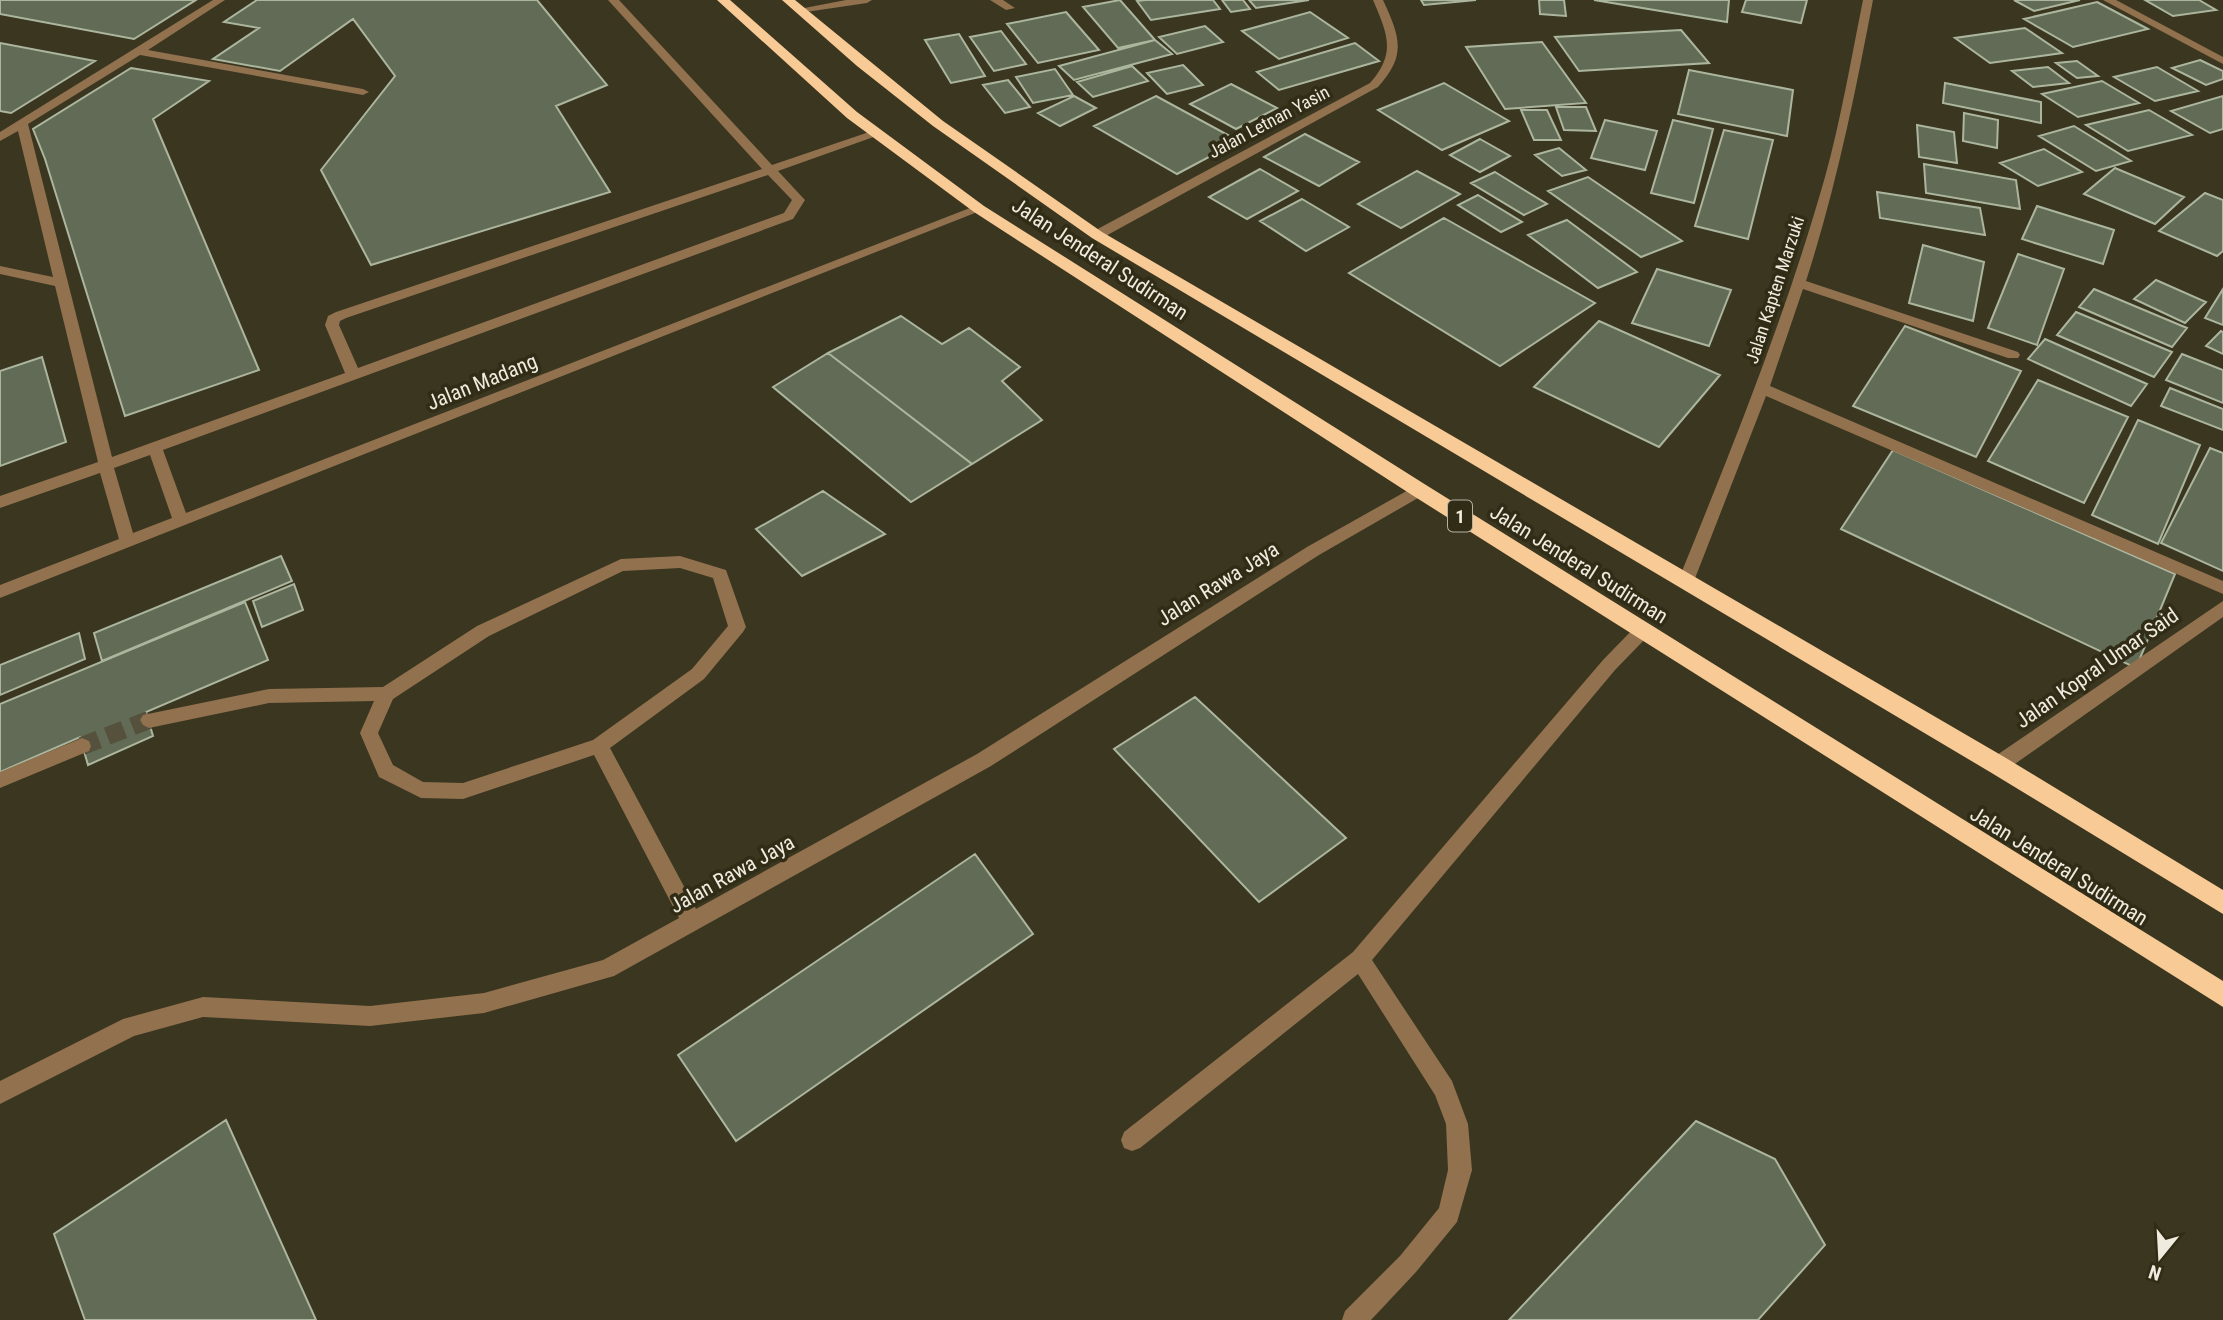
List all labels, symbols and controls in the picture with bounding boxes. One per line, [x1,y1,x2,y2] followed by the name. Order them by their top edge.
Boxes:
[1205,81,1333,162] street label: Jalan Letnan Yasin
[1008,193,1192,325] street label: Jalan Jenderal Sudirman
[1741,214,1808,366] street label: Jalan Kapten Marzuki
[423,349,541,415] street label: Jalan Madang
[1448,500,1472,531] road number: 1
[1486,500,1672,628] street label: Jalan Jenderal Sudirman
[1153,537,1283,631] street label: Jalan Rawa Jaya
[2011,603,2183,733] street label: Jalan Kopral Umar Said
[1966,802,2152,930] street label: Jalan Jenderal Sudirman
[666,830,798,918] street label: Jalan Rawa Jaya
[2125,1222,2195,1292] north arrow
[2146,1260,2164,1285] text: N

